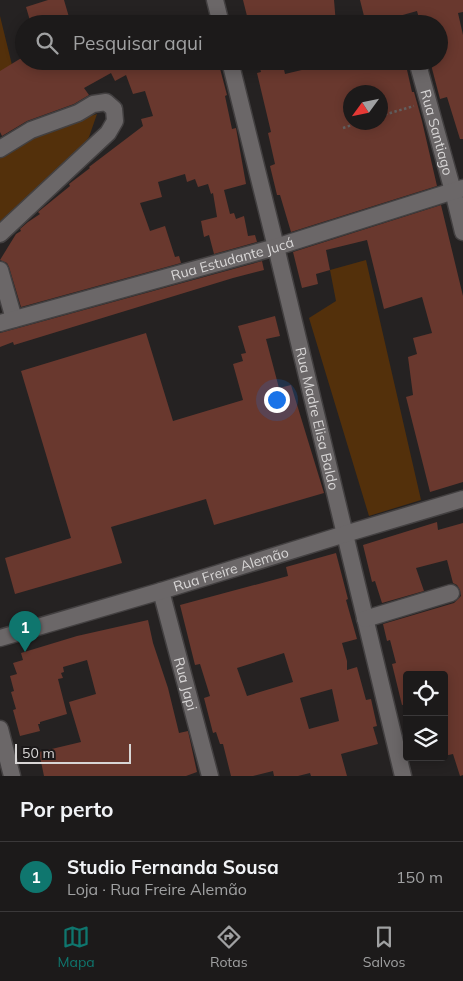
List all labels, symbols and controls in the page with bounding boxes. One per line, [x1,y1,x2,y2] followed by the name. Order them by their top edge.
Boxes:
[15,15,448,70] search box
[33,29,61,57] icon: search
[73,31,203,55] text: Pesquisar aqui
[343,85,388,130] north arrow
[416,87,457,177] street label: Rua Santiago
[169,233,296,285] street label: Rua Estudante Jucá
[291,345,343,492] street label: Rua Madre Elisa Baldo
[264,387,290,413] your location
[171,543,291,596] street label: Rua Freire Alemão
[9,611,41,652] pin: 1
[170,655,201,712] street label: Rua Japi
[403,671,448,761] map controls
[403,671,448,716] button: locate
[403,716,448,761] button: layers
[15,741,131,764] scale bar
[22,744,55,762] text: 50 m
[20,796,114,822] text: Por perto
[67,855,279,879] text: Studio Fernanda Sousa
[31,867,41,887] text: 1
[396,867,443,887] text: 150 m
[67,879,247,899] text: Loja · Rua Freire Alemão
[58,923,95,971] tab: Mapa
[210,923,248,971] tab: Rotas
[363,923,405,971] tab: Salvos

